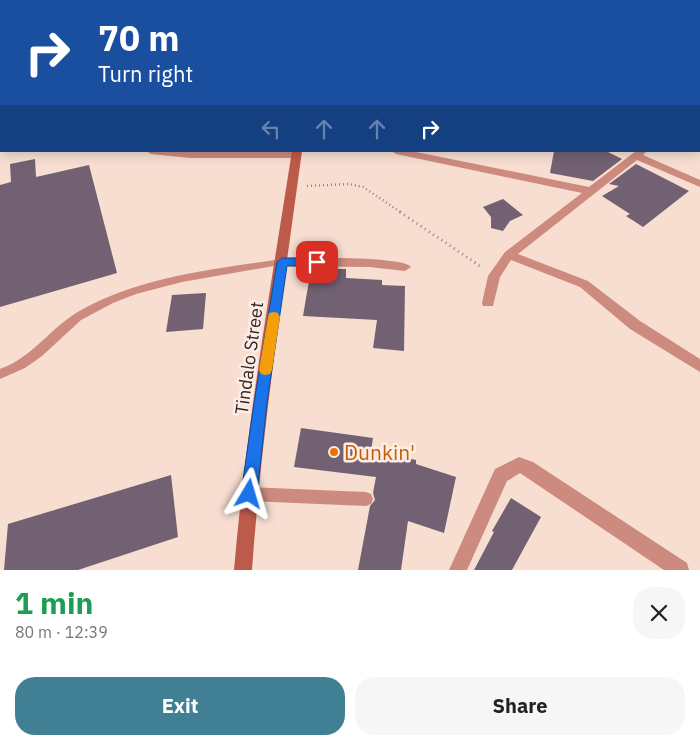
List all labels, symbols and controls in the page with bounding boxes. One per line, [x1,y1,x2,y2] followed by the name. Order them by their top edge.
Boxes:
[98,15,180,61] text: 70 m
[15,20,80,85] icon: right
[98,59,193,88] text: Turn right
[257,115,285,143] icon: left
[310,115,338,143] icon: ahead
[363,115,391,143] icon: ahead
[416,115,444,143] icon: right
[296,241,338,283] pin
[303,248,331,276] icon: arrive
[230,300,268,416] street label: Tindalo Street
[344,438,415,466] place label: Dunkin'
[328,446,340,458] marker: Dunkin'
[222,467,274,519] position arrow
[15,583,93,622] text: 1 min
[633,587,685,639] button: close
[15,622,108,642] text: 80 m · 12:39
[15,677,345,735] button: Exit
[355,677,685,735] button: Share

